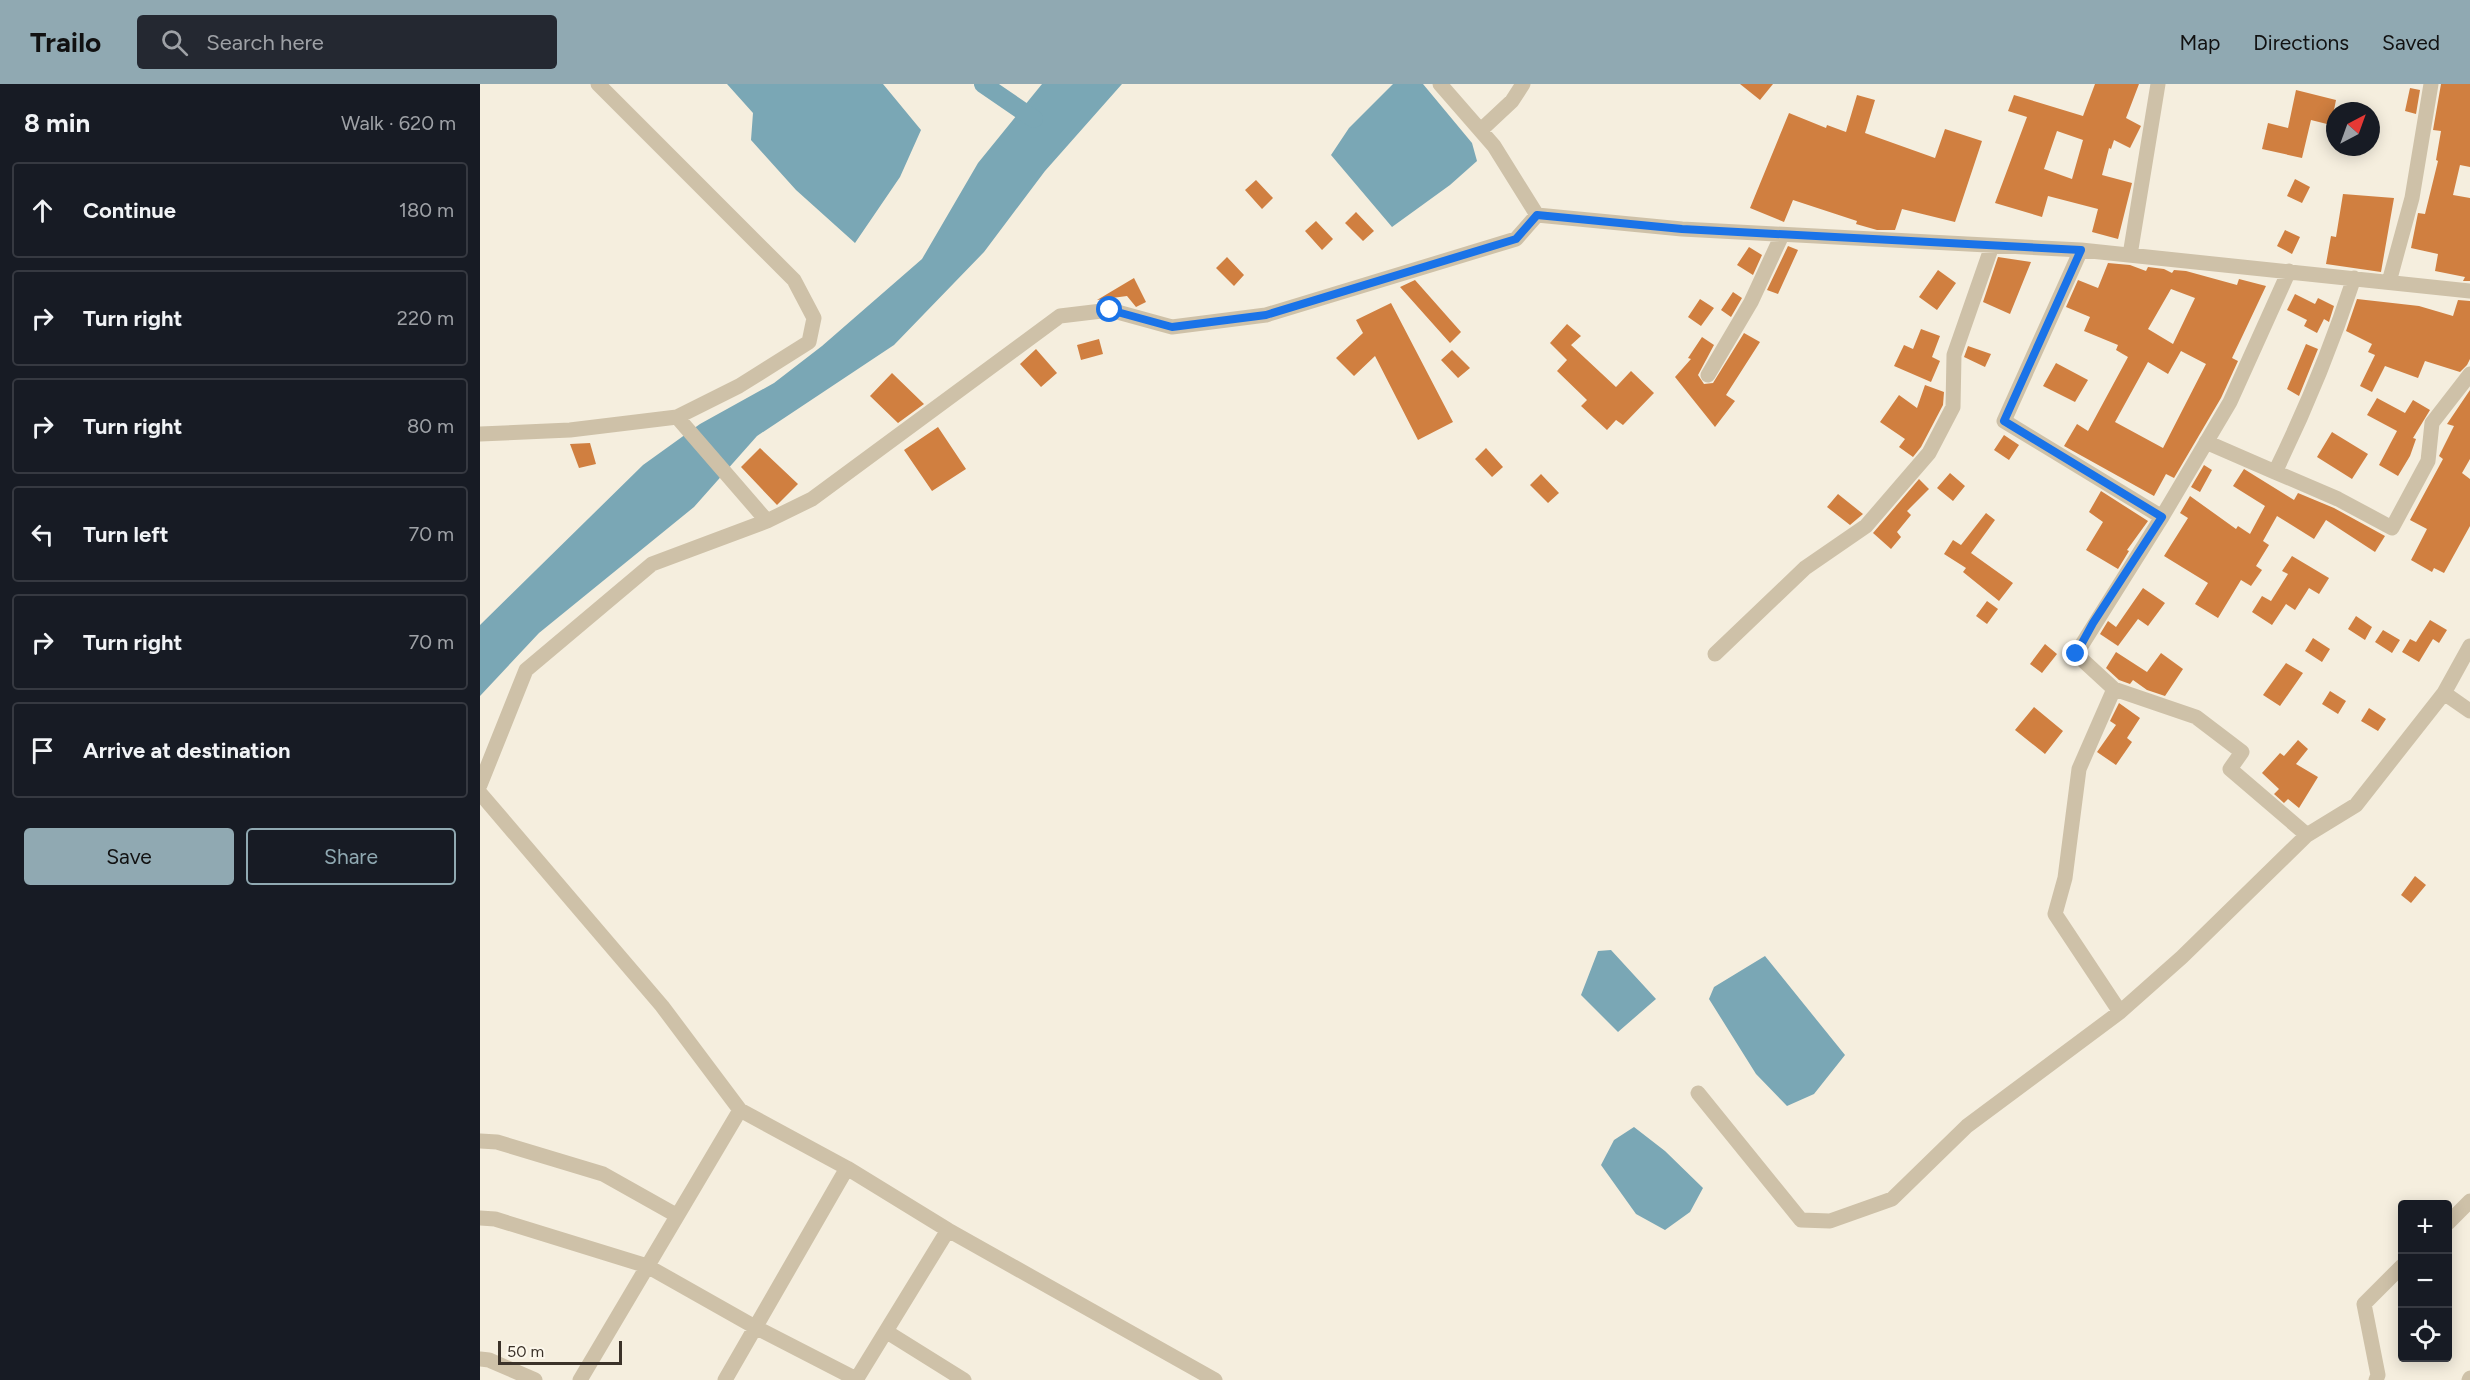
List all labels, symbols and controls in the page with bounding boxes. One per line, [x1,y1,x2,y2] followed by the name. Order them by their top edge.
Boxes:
[137,15,557,69] search box
[30,25,101,59] text: Trailo
[158,26,191,59] icon: search
[206,29,324,56] text: Search here
[2179,30,2220,55] text: Map
[2253,30,2349,55] text: Directions
[2382,30,2440,55] text: Saved
[2326,102,2380,156] north arrow
[24,107,90,139] text: 8 min
[341,111,456,135] text: Walk · 620 m
[26,194,59,227] icon: ahead
[83,197,176,224] text: Continue
[399,198,454,222] text: 180 m
[1096,296,1122,322] route start
[26,302,59,335] icon: right
[83,305,182,332] text: Turn right
[397,306,454,330] text: 220 m
[26,410,59,443] icon: right
[83,413,182,440] text: Turn right
[407,414,454,438] text: 80 m
[26,518,59,551] icon: left
[83,521,169,548] text: Turn left
[408,522,454,546] text: 70 m
[26,626,59,659] icon: right
[83,629,182,656] text: Turn right
[408,630,454,654] text: 70 m
[2062,640,2088,666] route end
[26,734,59,767] icon: arrive
[83,737,291,764] text: Arrive at destination
[24,828,234,885] button: Save
[246,828,456,885] button: Share
[2398,1200,2452,1362] map controls
[2398,1200,2452,1254] button: +
[2398,1254,2452,1308] button: −
[2398,1308,2452,1362] button: locate
[498,1338,622,1366] scale bar
[507,1342,544,1361] text: 50 m

